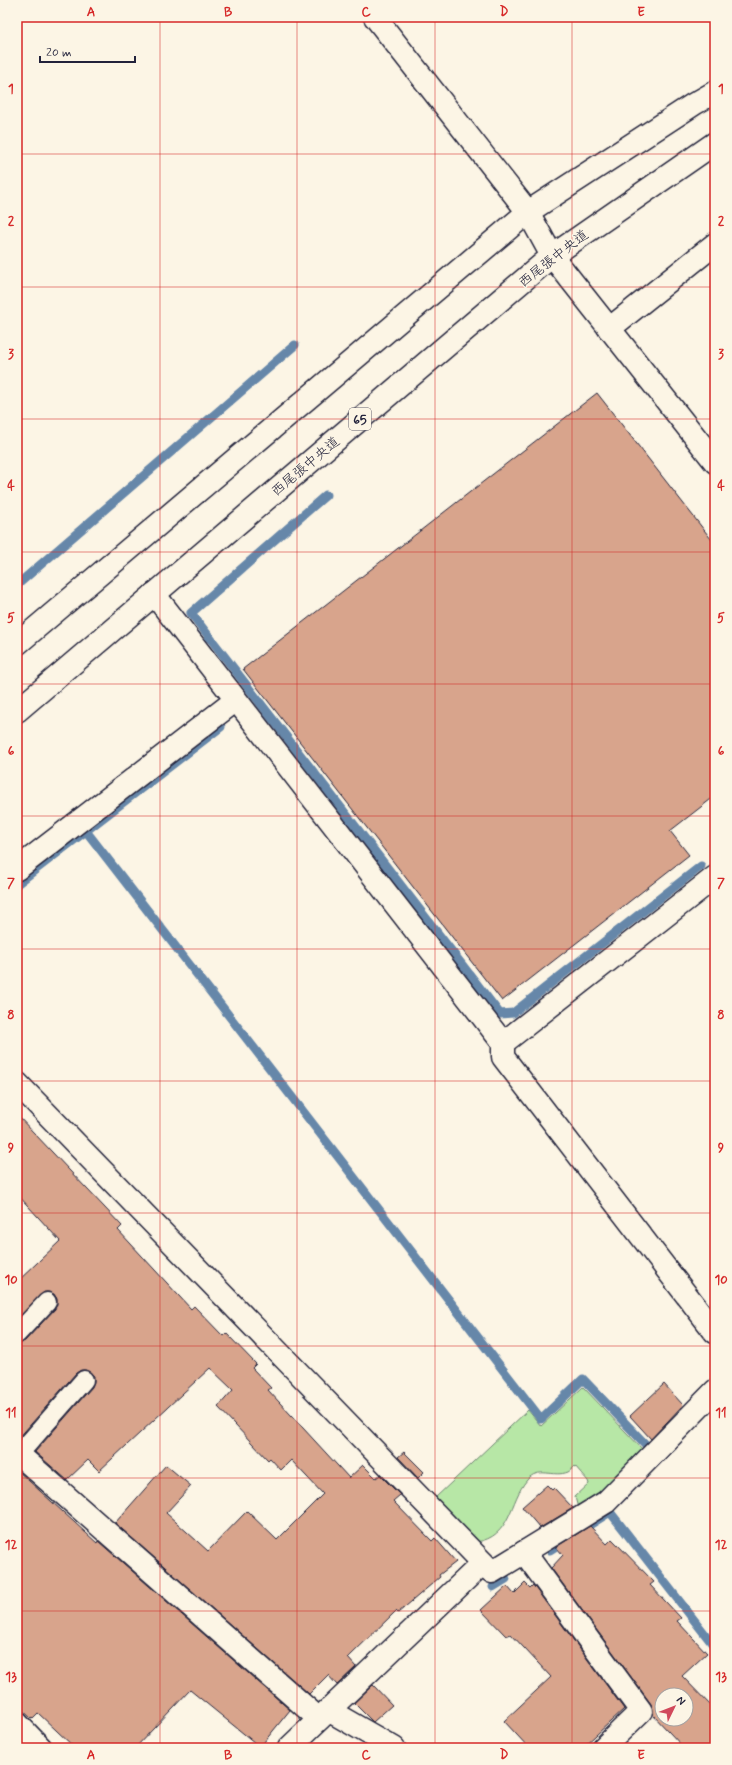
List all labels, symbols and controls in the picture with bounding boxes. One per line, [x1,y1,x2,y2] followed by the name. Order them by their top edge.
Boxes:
[87,4,95,21] text: A
[224,4,233,21] text: B
[361,4,371,21] text: C
[500,4,509,21] text: D
[637,4,645,21] text: E
[40,38,135,64] scale bar
[46,45,72,61] text: 20 m
[8,81,14,98] text: 1
[718,81,724,98] text: 1
[8,213,15,230] text: 2
[718,213,725,230] text: 2
[515,226,592,292] street label: 西尾張中央道
[8,346,14,363] text: 3
[718,346,724,363] text: 3
[349,408,371,430] road number: 65
[268,433,344,501] street label: 西尾張中央道
[7,478,15,495] text: 4
[717,478,725,495] text: 4
[7,610,15,627] text: 5
[717,610,725,627] text: 5
[8,743,15,760] text: 6
[718,743,725,760] text: 6
[7,875,15,892] text: 7
[717,875,725,892] text: 7
[7,1007,15,1024] text: 8
[717,1007,725,1024] text: 8
[8,1140,15,1157] text: 9
[718,1140,725,1157] text: 9
[4,1272,18,1289] text: 10
[714,1272,728,1289] text: 10
[5,1405,17,1422] text: 11
[715,1405,727,1422] text: 11
[5,1537,17,1554] text: 12
[715,1537,727,1554] text: 12
[5,1669,17,1686] text: 13
[715,1669,727,1686] text: 13
[654,1687,694,1727] north arrow
[673,1693,688,1708] text: N
[87,1747,95,1764] text: A
[224,1747,233,1764] text: B
[361,1747,371,1764] text: C
[500,1747,509,1764] text: D
[637,1747,645,1764] text: E

